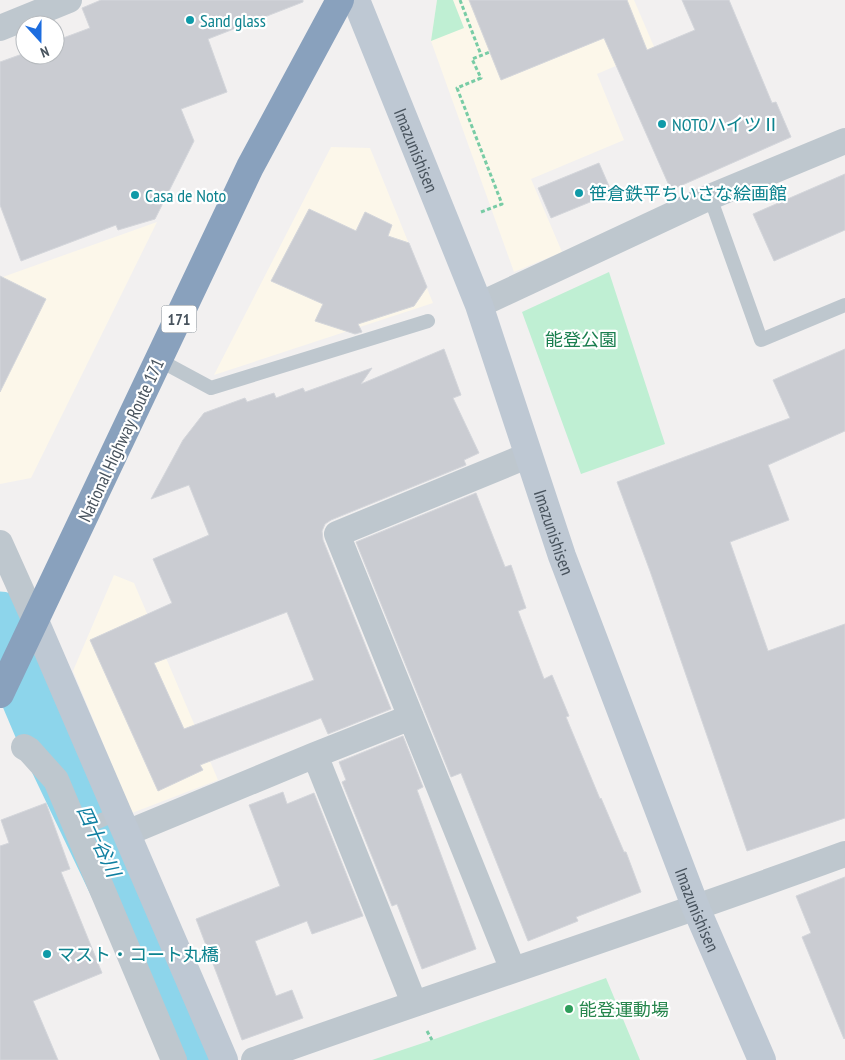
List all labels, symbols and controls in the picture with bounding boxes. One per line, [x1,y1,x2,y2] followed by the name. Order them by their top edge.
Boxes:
[200,9,266,32] place label: Sand glass
[184,14,196,26] marker: Sand glass
[15,15,65,65] north arrow
[38,42,51,62] text: N
[389,105,444,196] street label: Imazunishisen
[672,113,780,136] place label: NOTOハイツⅡ
[656,118,668,130] marker: NOTOハイツⅡ
[589,182,787,205] place label: 笹倉鉄平ちいさな絵画館
[145,184,227,207] place label: Casa de Noto
[573,187,585,199] marker: 笹倉鉄平ちいさな絵画館
[129,189,141,201] marker: Casa de Noto
[162,306,196,332] road number: 171
[545,328,617,351] park label: 能登公園
[73,355,169,525] street label: National Highway Route 171
[529,486,580,578] street label: Imazunishisen
[72,801,127,882] water label: 四十谷川
[670,864,725,955] street label: Imazunishisen
[57,943,219,966] place label: マスト・コート丸橋
[41,948,53,960] marker: マスト・コート丸橋
[579,998,669,1021] place label: 能登運動場
[563,1003,575,1015] marker: 能登運動場

